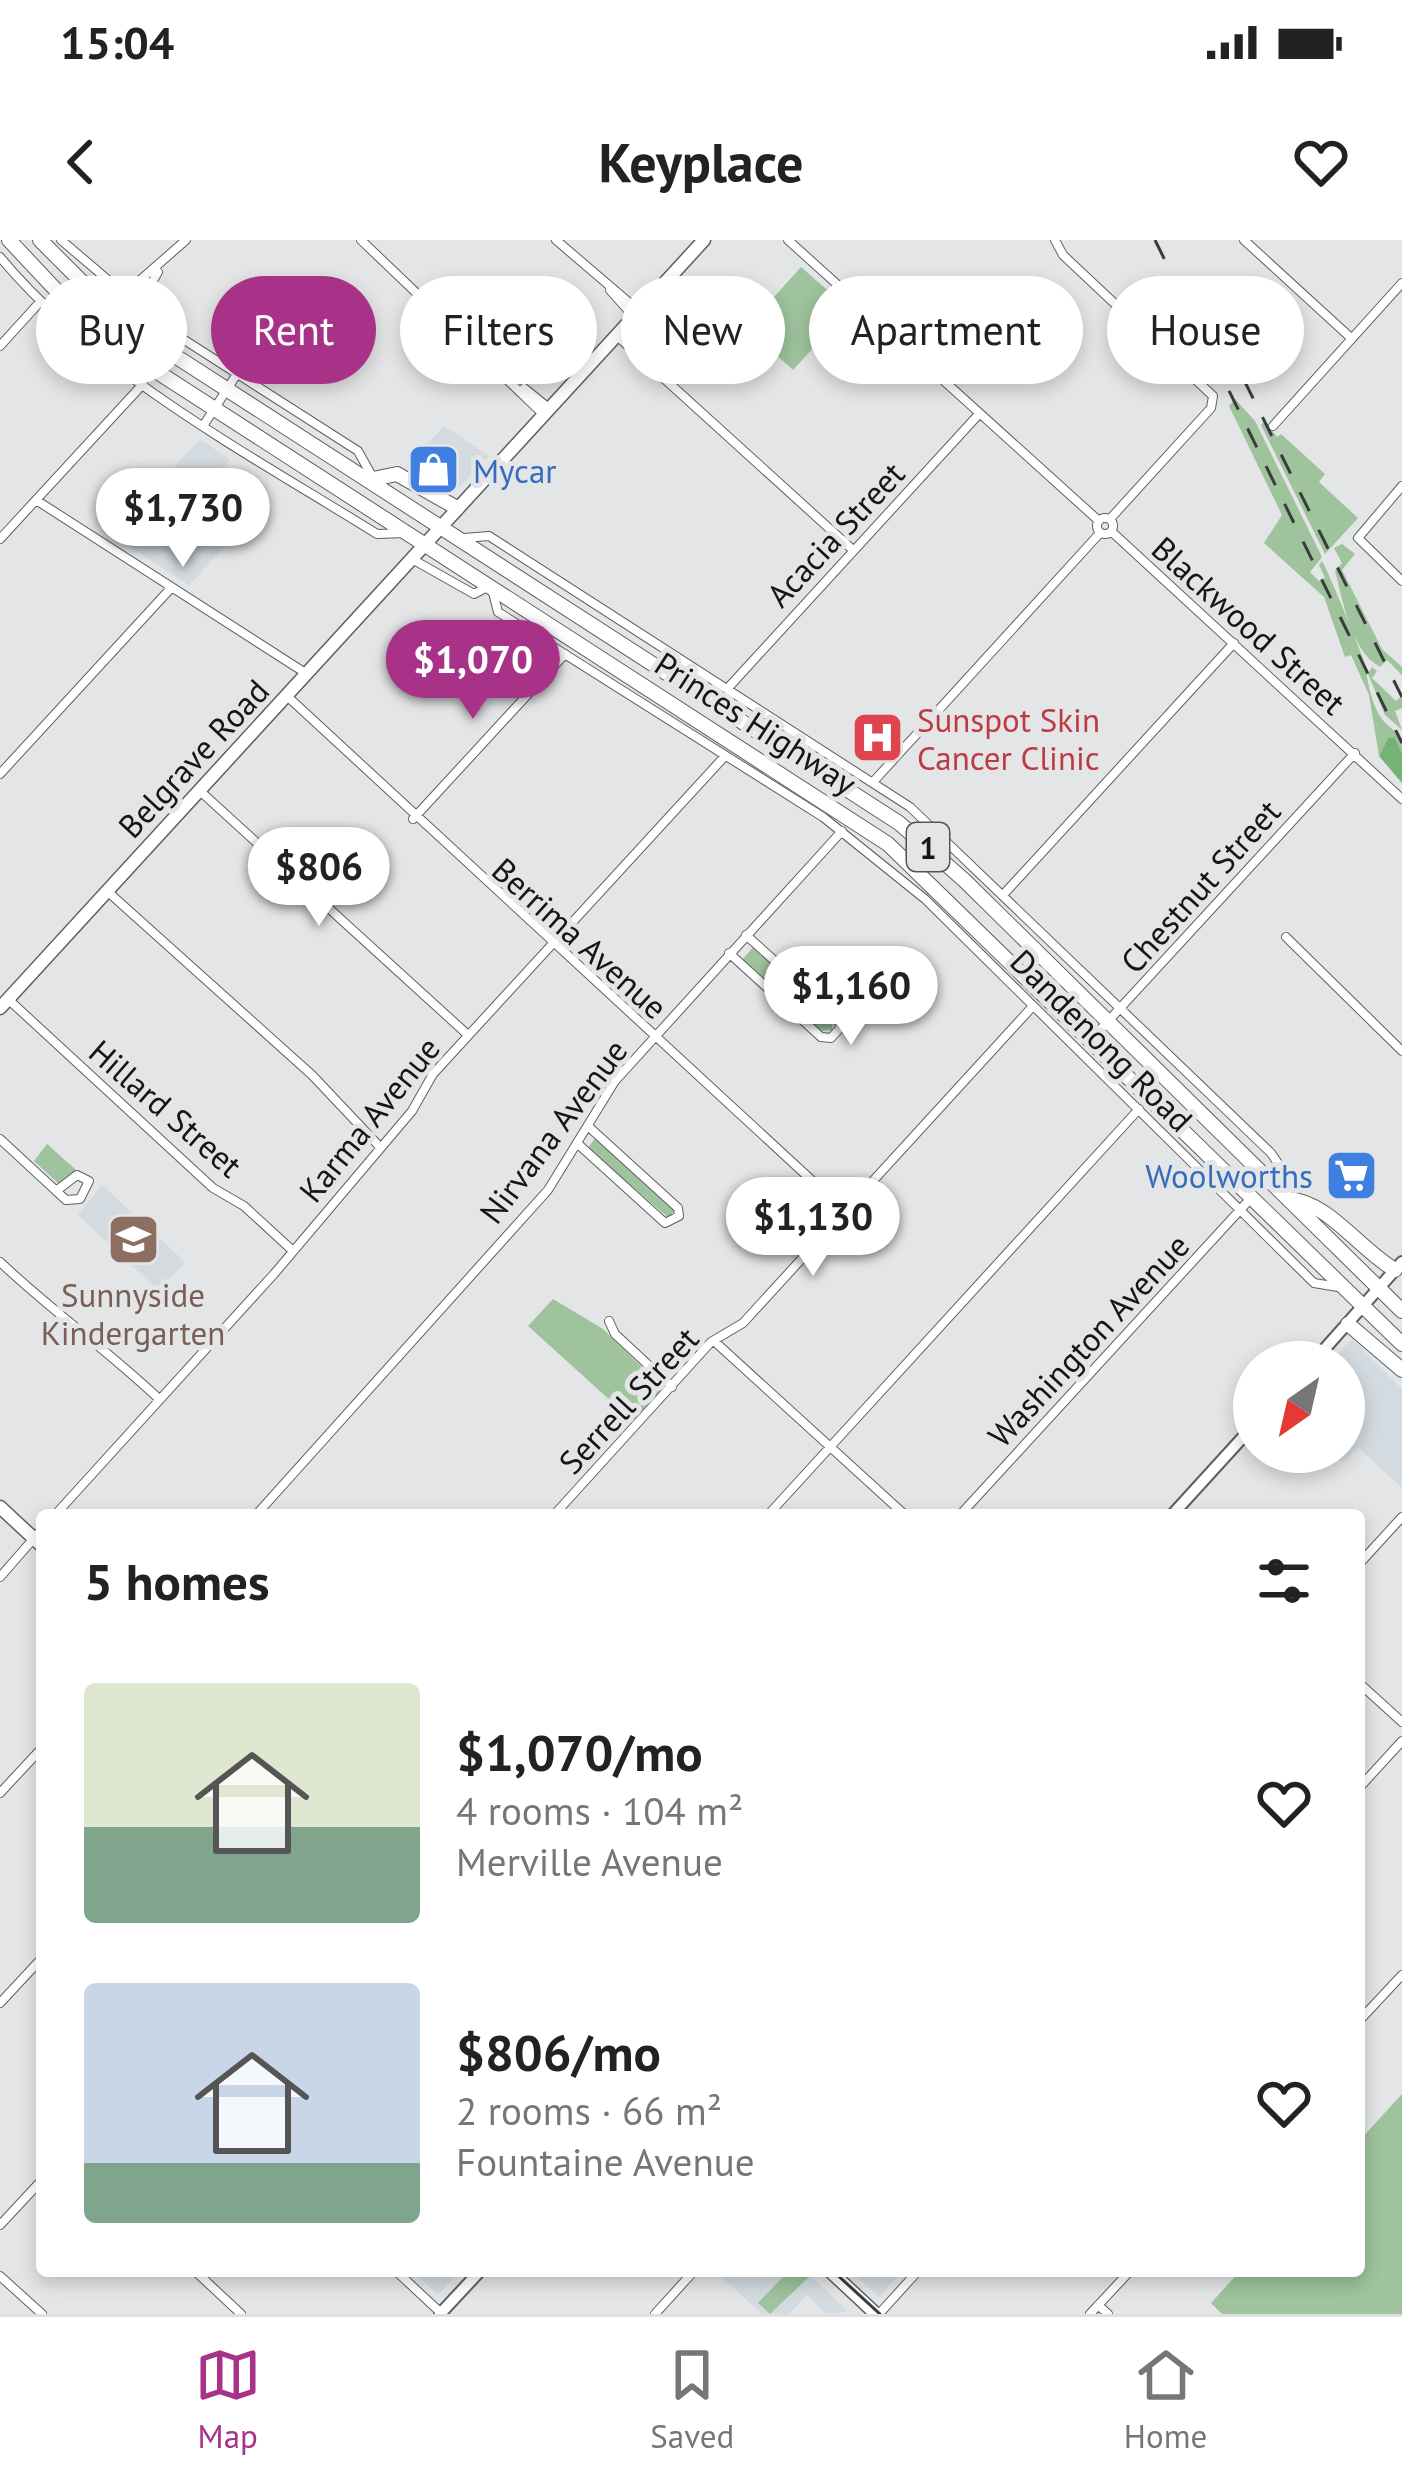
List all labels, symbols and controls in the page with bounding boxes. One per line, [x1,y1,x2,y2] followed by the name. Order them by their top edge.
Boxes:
[60,13,174,71] text: 15:04
[598,127,804,197] text: Keyplace
[48,129,114,195] icon: back
[1288,129,1354,195] icon: heart
[36,276,187,384] chip: Buy
[211,276,376,384] chip: Rent
[400,276,597,384] chip: Filters
[621,276,785,384] chip: New
[809,276,1083,384] chip: Apartment
[1107,276,1304,384] chip: House
[406,442,462,498] shop icon: Mycar
[473,449,557,492] place label: Mycar
[757,452,913,616] street label: Acacia Street
[85,468,281,570] pin: $1,730
[123,481,243,532] text: $1,730
[1143,527,1355,723] street label: Blackwood Street
[375,620,571,722] pin: $1,070
[413,633,533,684] text: $1,070
[647,642,865,804] street label: Princes Highway
[108,669,278,847] street label: Belgrave Road
[917,698,1100,779] place label: Sunspot Skin Cancer Clinic
[850,710,906,766] hospital icon: Sunspot Skin Cancer Clinic
[1111,790,1289,982] street label: Chestnut Street
[907,823,949,871] road number: 1
[248,827,390,929] pin: $806
[275,840,363,891] text: $806
[483,848,677,1028] street label: Berrima Avenue
[1002,940,1202,1140] street label: Dandenong Road
[753,946,949,1048] pin: $1,160
[791,959,911,1010] text: $1,160
[289,1027,449,1211] street label: Karma Avenue
[81,1030,251,1186] street label: Hillard Street
[470,1030,636,1232] street label: Nirvana Avenue
[1324,1147,1380,1203] supermarket icon: Woolworths
[1145,1154,1313,1197] place label: Woolworths
[715,1177,911,1279] pin: $1,130
[753,1190,873,1241] text: $1,130
[105,1212,161,1268] school or university icon: Sunnyside Kindergarten
[978,1224,1198,1456] street label: Washington Avenue
[41,1273,225,1354] place label: Sunnyside Kindergarten
[549,1317,707,1483] street label: Serrell Street
[1233,1341,1365,1473] north arrow
[1233,1341,1365,1473] map controls
[84,1548,270,1614] text: 5 homes
[1251,1548,1317,1614] icon: filters
[456,1719,703,1785] text: $1,070/mo
[180,1731,324,1875] icon: home
[1251,1770,1317,1836] icon: heart
[456,1785,743,1836] text: 4 rooms · 104 m²
[456,1836,723,1887] text: Merville Avenue
[456,2019,661,2085] text: $806/mo
[180,2031,324,2175] icon: home
[1251,2070,1317,2136] icon: heart
[456,2085,722,2136] text: 2 rooms · 66 m²
[456,2136,755,2187] text: Fountaine Avenue
[195,2342,261,2457] tab: Map
[650,2342,734,2457] tab: Saved
[1124,2342,1207,2457] tab: Home

